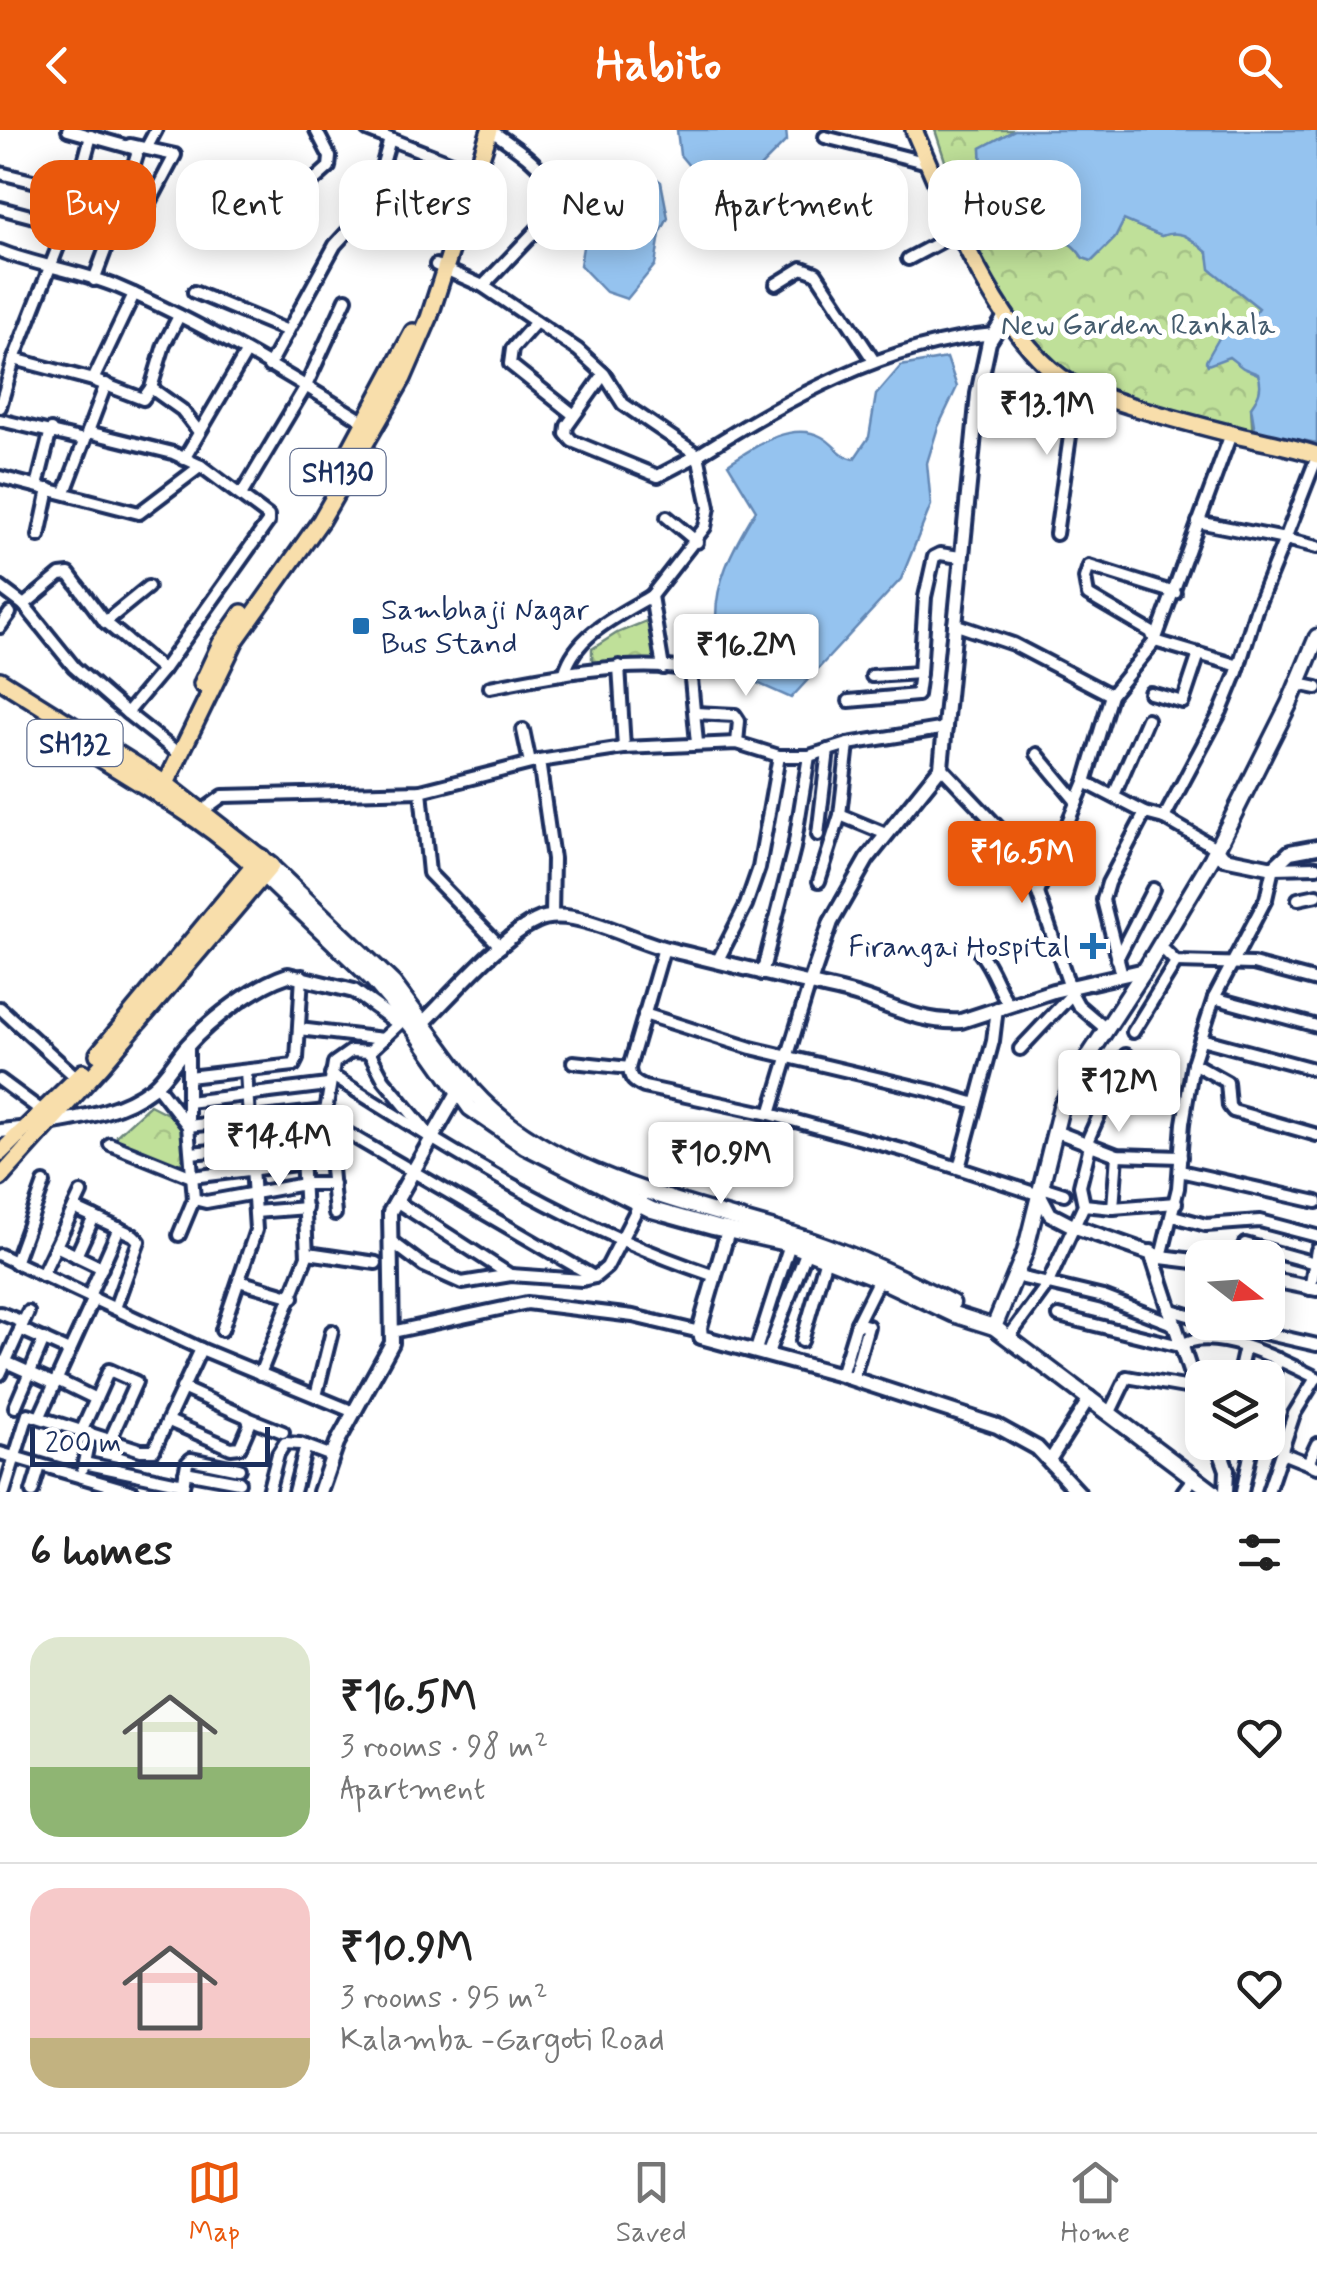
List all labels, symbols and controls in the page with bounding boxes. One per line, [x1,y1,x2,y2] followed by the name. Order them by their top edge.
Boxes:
[596,36,721,95] text: Habito
[30,38,85,93] icon: back
[1232,38,1287,93] icon: search
[30,160,156,250] chip: Buy
[176,160,319,250] chip: Rent
[339,160,507,250] chip: Filters
[527,160,659,250] chip: New
[679,160,908,250] chip: Apartment
[928,160,1081,250] chip: House
[1001,306,1276,345] park label: New Garden Rankala
[966,373,1128,458] pin: ₹13.1M
[999,384,1095,426] text: ₹13.1M
[290,449,386,495] road number: SH130
[381,591,590,664] place label: Sambhaji Nagar Bus Stand
[665,614,827,699] pin: ₹16.2M
[350,615,372,637] marker: Sambhaji Nagar Bus Stand
[696,625,796,667] text: ₹16.2M
[28,720,122,766] road number: SH132
[941,821,1103,906] pin: ₹16.5M
[970,832,1074,874] text: ₹16.5M
[848,928,1070,967] place label: Firangai Hospital
[1080,933,1106,959] marker: Firangai Hospital
[1060,1050,1178,1135] pin: ₹12M
[1080,1061,1158,1103] text: ₹12M
[198,1105,360,1190] pin: ₹14.4M
[226,1116,332,1158] text: ₹14.4M
[640,1122,802,1207] pin: ₹10.9M
[670,1133,772,1175] text: ₹10.9M
[1185,1240,1285,1340] north arrow
[1185,1240,1285,1460] map controls
[1185,1360,1285,1460] button: layers
[30,1422,270,1466] scale bar
[45,1426,121,1463] text: 200 m
[30,1525,173,1580] text: 6 homes
[1232,1525,1287,1580] icon: filters
[340,1671,477,1726] text: ₹16.5M
[110,1677,230,1797] icon: home
[1232,1710,1287,1765] icon: heart
[340,1726,548,1768] text: 3 rooms · 98 m²
[340,1768,485,1810] text: Apartment
[340,1922,473,1977] text: ₹10.9M
[110,1928,230,2048] icon: home
[1232,1961,1287,2016] icon: heart
[340,1977,548,2019] text: 3 rooms · 95 m²
[340,2019,665,2061] text: Kalamba -Gargoti Road
[187,2155,242,2252] tab: Map
[616,2155,687,2252] tab: Saved
[1060,2155,1130,2252] tab: Home

